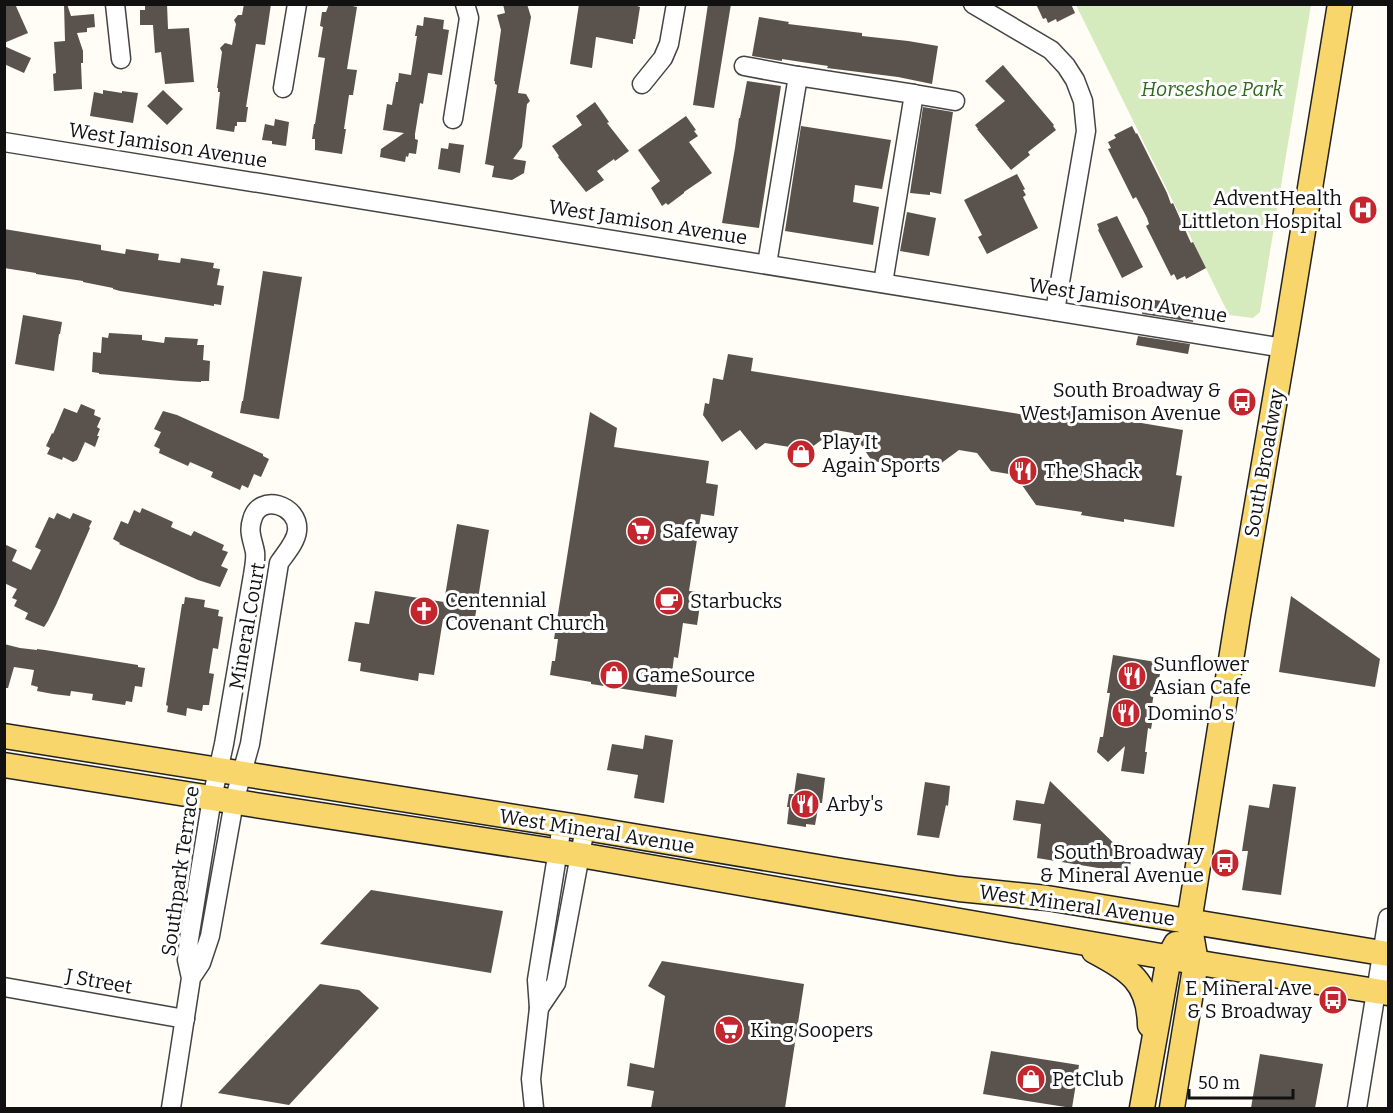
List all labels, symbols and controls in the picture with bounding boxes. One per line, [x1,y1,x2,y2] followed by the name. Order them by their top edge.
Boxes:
[1141,77,1283,101] park label: Horseshoe Park
[67,117,269,173] street label: West Jamison Avenue
[1181,186,1343,233] place label: AdventHealth Littleton Hospital
[547,194,749,250] street label: West Jamison Avenue
[1347,194,1379,226] hospital icon: AdventHealth Littleton Hospital
[1027,272,1229,328] street label: West Jamison Avenue
[1020,378,1221,425] place label: South Broadway & West Jamison Avenue
[1226,386,1258,418] bus stop icon: South Broadway & West Jamison Avenue
[1239,386,1289,539] street label: South Broadway
[822,430,940,477] place label: Play It Again Sports
[785,438,817,470] shop icon: Play It Again Sports
[1007,455,1039,487] restaurant icon: The Shack
[1044,459,1140,483] place label: The Shack
[625,515,657,547] supermarket icon: Safeway
[662,519,739,543] place label: Safeway
[224,561,270,691] street label: Mineral Court
[653,585,685,617] cafe icon: Starbucks
[445,588,605,635] place label: Centennial Covenant Church
[690,589,782,613] place label: Starbucks
[408,595,440,627] church icon: Centennial Covenant Church
[1153,652,1251,699] place label: Sunflower Asian Cafe
[598,659,630,691] shop icon: GameSource
[1116,660,1148,692] restaurant icon: Sunflower Asian Cafe
[635,663,755,687] place label: GameSource
[1110,697,1142,729] restaurant icon: Domino's
[1147,701,1234,725] place label: Domino's
[156,784,204,958] street label: Southpark Terrace
[789,788,821,820] restaurant icon: Arby's
[826,792,883,816] place label: Arby's
[498,804,696,858] street label: West Mineral Avenue
[1040,840,1204,887] place label: South Broadway & Mineral Avenue
[1209,847,1241,879] bus stop icon: South Broadway & Mineral Avenue
[978,879,1176,931] street label: West Mineral Avenue
[63,963,134,999] street label: J Street
[1185,976,1312,1023] place label: E Mineral Ave & S Broadway
[1317,984,1349,1016] bus stop icon: E Mineral Ave & S Broadway
[713,1014,745,1046] supermarket icon: King Soopers
[750,1018,873,1042] place label: King Soopers
[1189,1062,1292,1100] scale bar
[1015,1063,1047,1095] shop icon: PetClub
[1052,1067,1124,1091] place label: PetClub
[1198,1072,1240,1094] text: 50 m

